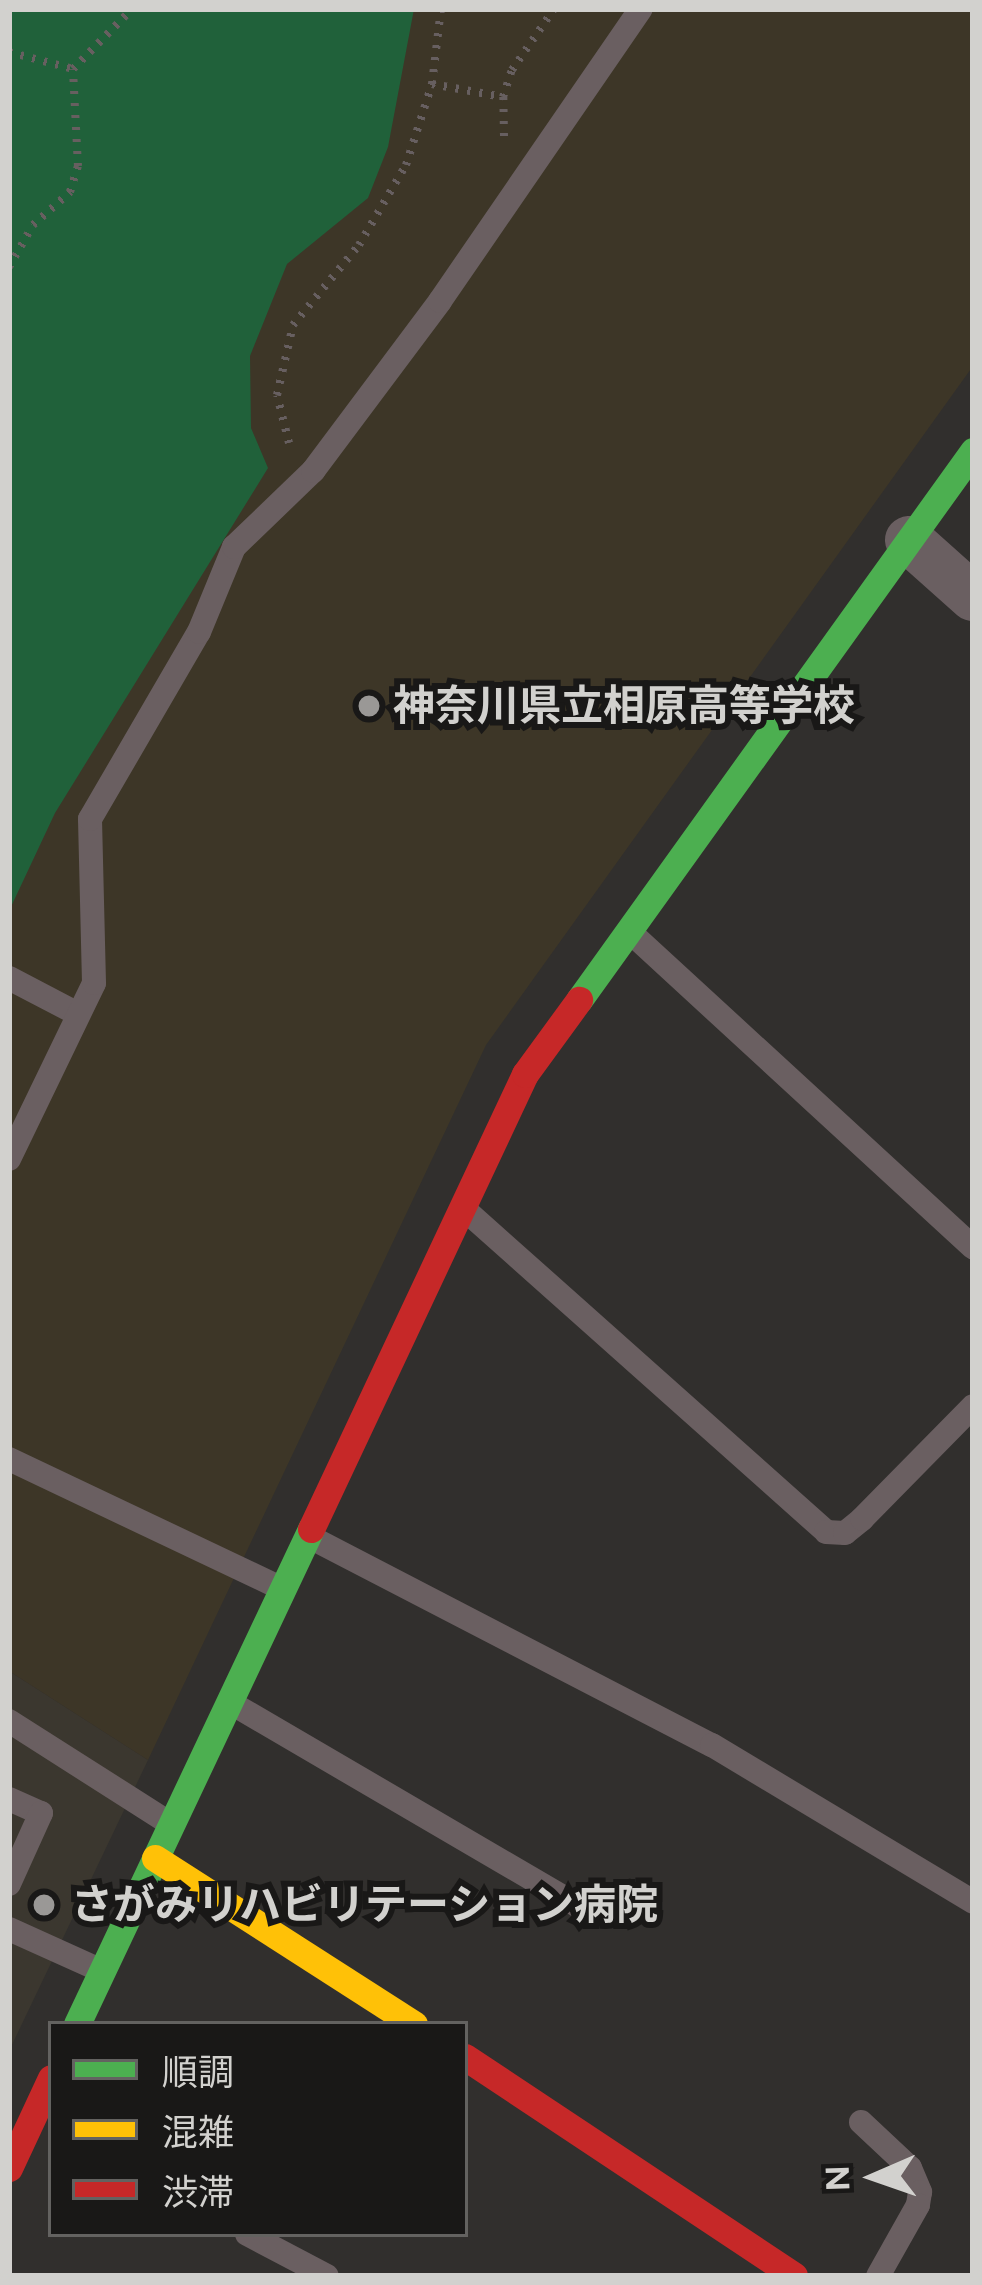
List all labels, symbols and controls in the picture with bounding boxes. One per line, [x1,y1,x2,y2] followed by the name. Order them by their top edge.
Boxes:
[393,681,855,731] place label: 神奈川県立相原高等学校
[356,693,382,719] marker: 神奈川県立相原高等学校
[71,1880,659,1930] place label: さがみリハビリテーション病院
[28,1889,60,1921] marker: さがみリハビリテーション病院
[48,2021,468,2237] legend
[162,2051,234,2094] text: 順調
[162,2111,234,2154] text: 混雑
[814,2117,934,2237] north arrow
[818,2165,857,2192] text: N
[162,2171,234,2214] text: 渋滞

